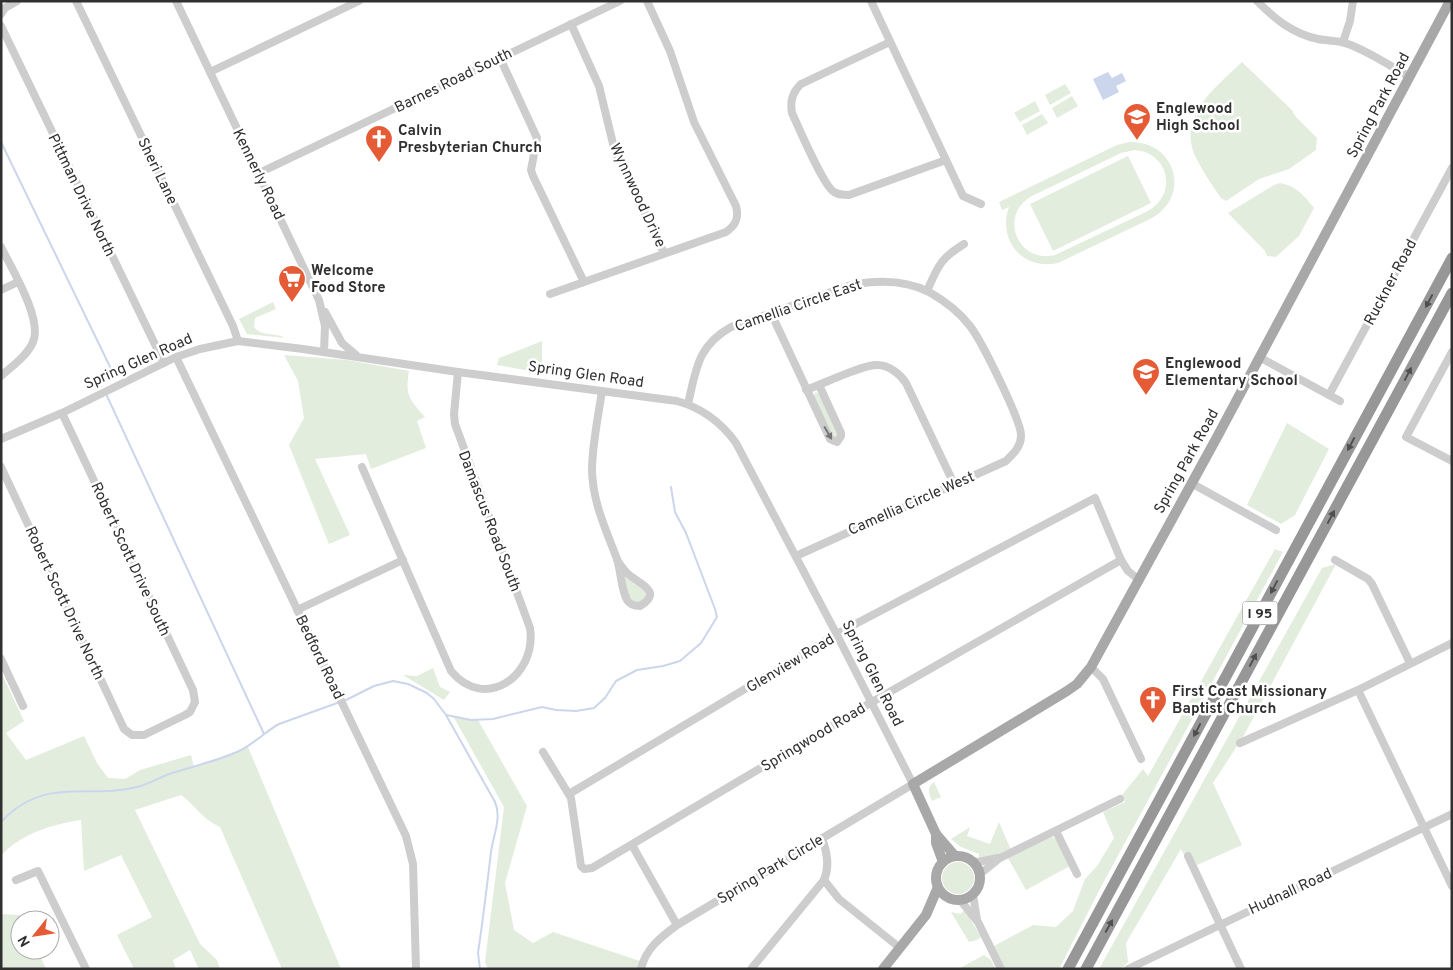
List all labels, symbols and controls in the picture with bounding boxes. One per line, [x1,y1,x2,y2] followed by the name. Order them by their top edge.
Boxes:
[392,45,516,118] street label: Barnes Road South
[1344,50,1415,162] street label: Spring Park Road
[1156,100,1240,136] place label: Englewood High School
[1122,102,1152,141] school or university icon: Englewood High School
[398,122,542,158] place label: Calvin Presbyterian Church
[364,124,394,163] church icon: Calvin Presbyterian Church
[227,126,288,223] street label: Kennerly Road
[43,131,119,260] street label: Pittman Drive North
[132,135,181,208] street label: Sheri Lane
[604,141,669,251] street label: Wynnwood Drive
[1361,236,1422,329] street label: Ruckner Road
[311,262,386,298] place label: Welcome Food Store
[277,264,307,303] supermarket icon: Welcome Food Store
[732,276,865,337] street label: Camellia Circle East
[1424,294,1433,308] one-way arrow
[81,330,196,395] street label: Spring Glen Road
[1165,355,1298,391] place label: Englewood Elementary School
[1131,357,1161,396] school or university icon: Englewood Elementary School
[527,358,645,393] street label: Spring Glen Road
[1404,367,1412,381] one-way arrow
[1151,406,1224,517] street label: Spring Park Road
[823,427,832,440] one-way arrow
[1347,437,1355,451] one-way arrow
[453,448,524,595] street label: Damascus Road South
[845,468,978,541] street label: Camellia Circle West
[86,480,174,640] street label: Robert Scott Drive South
[1326,510,1335,523] one-way arrow
[20,524,108,683] street label: Robert Scott Drive North
[1270,580,1278,594] one-way arrow
[1242,602,1278,624] road number: I 95
[290,612,347,703] street label: Bedford Road
[837,617,907,730] street label: Spring Glen Road
[743,631,838,698] street label: Glenview Road
[1249,652,1257,667] one-way arrow
[1172,683,1328,719] place label: First Coast Missionary Baptist Church
[1138,685,1168,724] church icon: First Coast Missionary Baptist Church
[758,700,869,777] street label: Springwood Road
[1192,723,1201,736] one-way arrow
[714,831,827,909] street label: Spring Park Circle
[1246,865,1335,920] street label: Hudnall Road
[10,910,60,960] north arrow
[1105,918,1113,933] one-way arrow
[15,932,35,949] text: N

